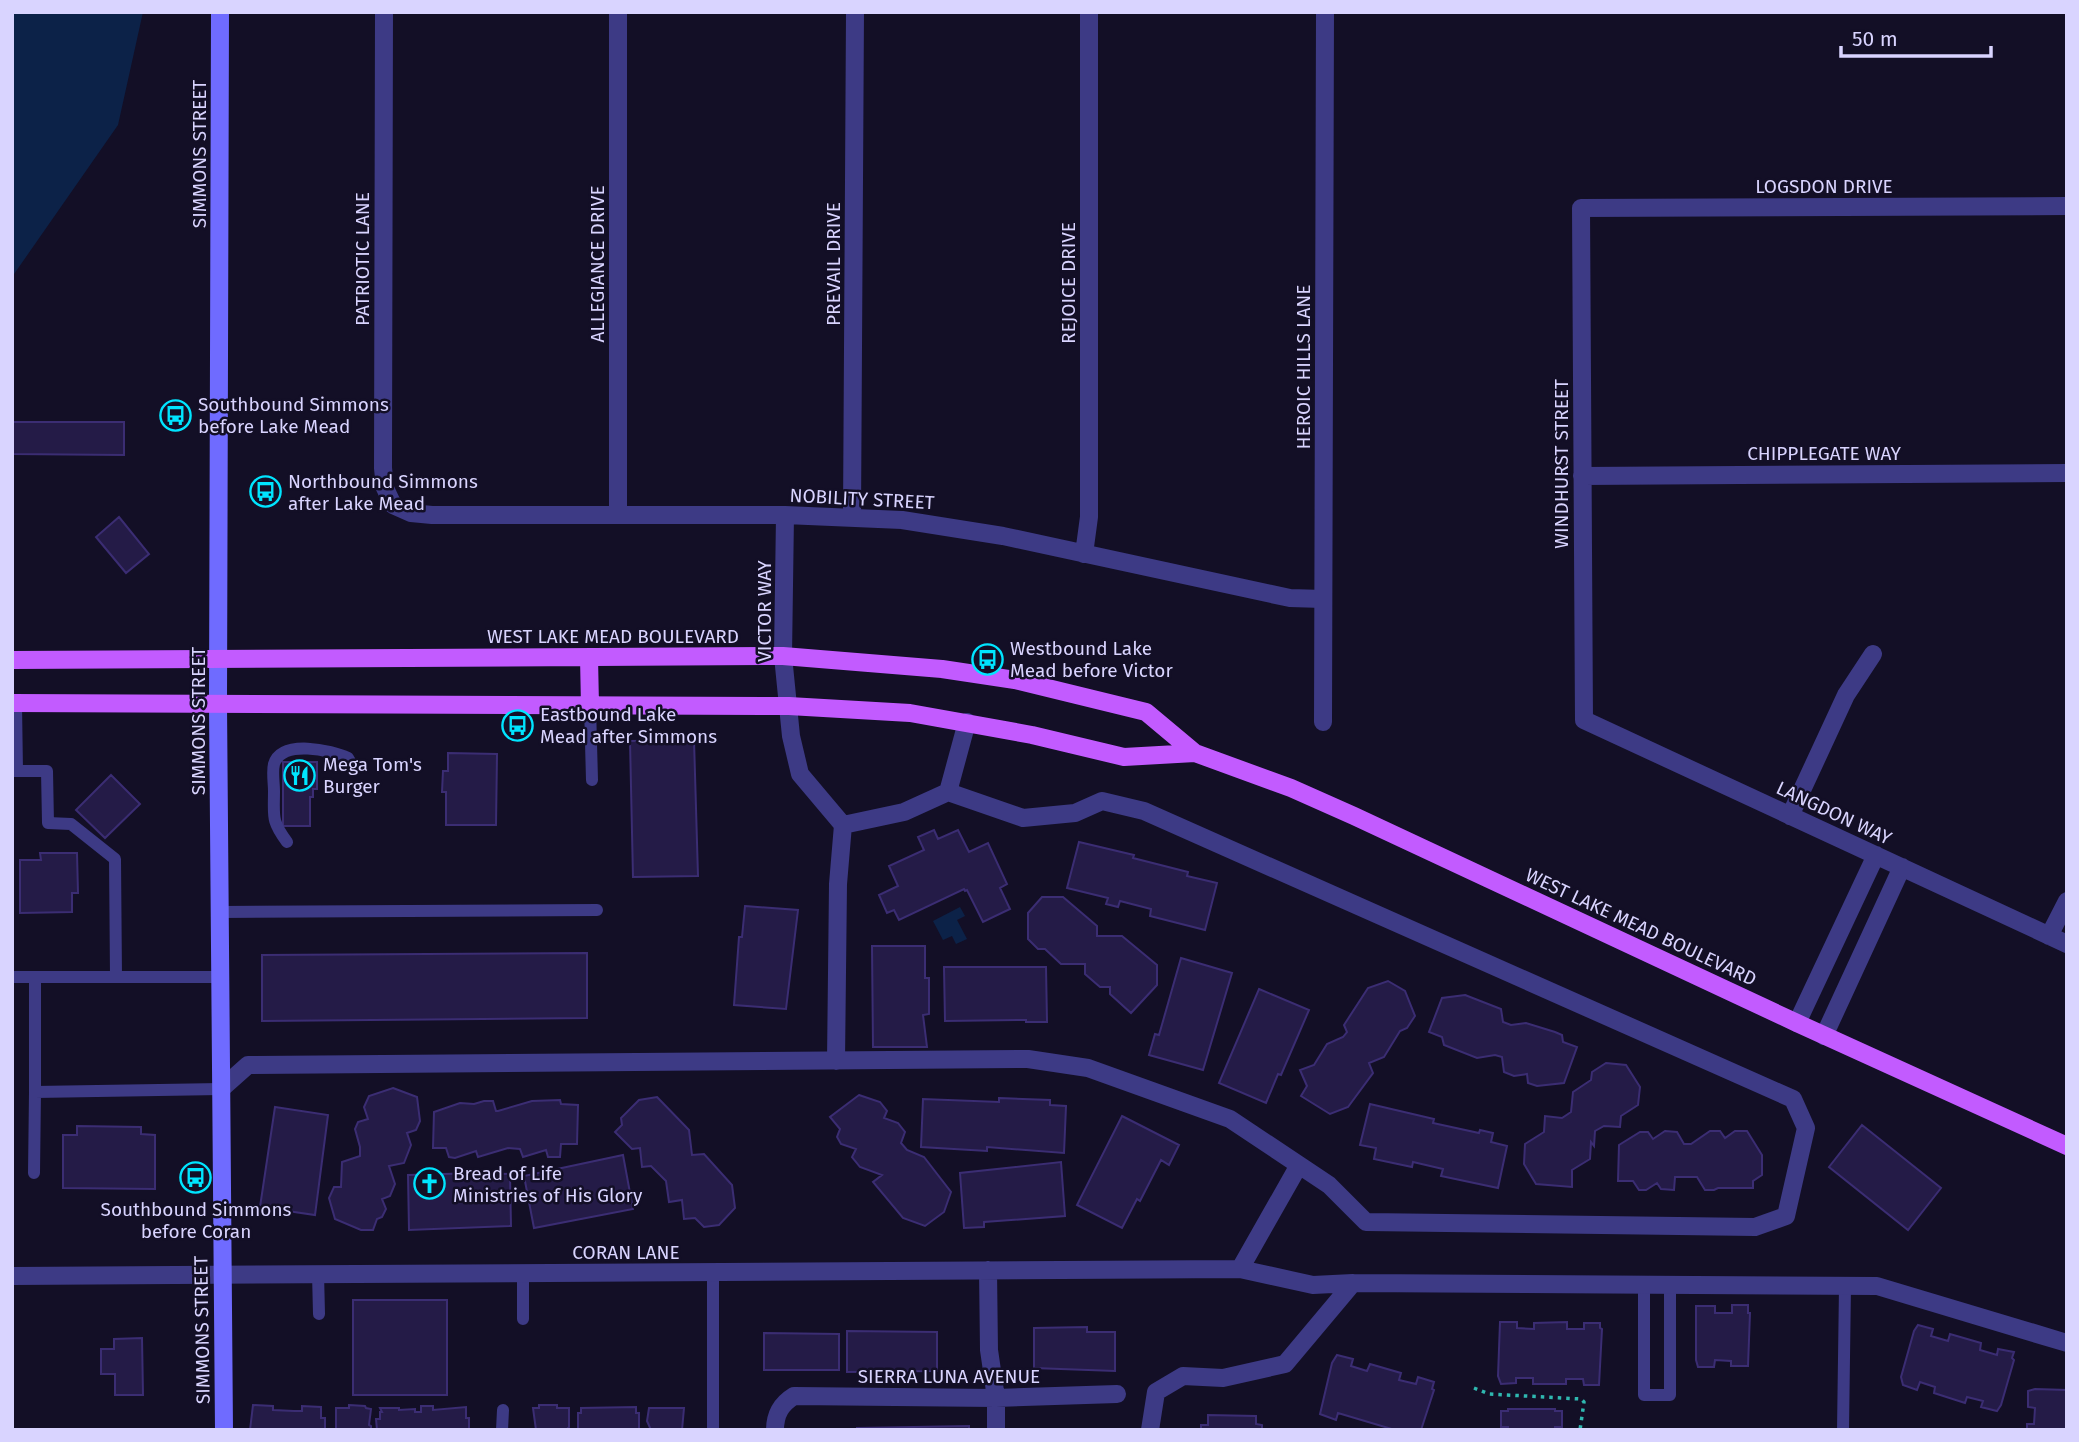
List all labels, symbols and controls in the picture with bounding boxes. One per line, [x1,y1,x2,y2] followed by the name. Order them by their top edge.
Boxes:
[1841,14,1992,58] scale bar
[1852,26,1898,52] text: 50 m
[188,80,211,228] street label: SIMMONS STREET
[1755,175,1893,198] street label: LOGSDON DRIVE
[586,185,609,343] street label: ALLEGIANCE DRIVE
[351,192,374,326] street label: PATRIOTIC LANE
[822,202,845,326] street label: PREVAIL DRIVE
[1057,222,1080,344] street label: REJOICE DRIVE
[1292,285,1315,449] street label: HEROIC HILLS LANE
[1550,379,1573,549] street label: WINDHURST STREET
[198,393,389,438] place label: Southbound Simmons before Lake Mead
[158,398,192,432] bus stop icon: Southbound Simmons before Lake Mead
[1747,442,1901,465] street label: CHIPPLEGATE WAY
[288,470,478,515] place label: Northbound Simmons after Lake Mead
[248,475,282,509] bus stop icon: Northbound Simmons after Lake Mead
[789,484,935,514] street label: NOBILITY STREET
[753,560,776,662] street label: VICTOR WAY
[487,625,739,648] street label: WEST LAKE MEAD BOULEVARD
[1010,637,1173,682] place label: Westbound Lake Mead before Victor
[970,642,1004,676] bus stop icon: Westbound Lake Mead before Victor
[187,647,210,795] street label: SIMMONS STREET
[540,703,717,748] place label: Eastbound Lake Mead after Simmons
[500,708,534,742] bus stop icon: Eastbound Lake Mead after Simmons
[323,753,422,798] place label: Mega Tom's Burger
[283,758,317,792] restaurant icon: Mega Tom's Burger
[1773,776,1896,850] street label: LANGDON WAY
[1522,863,1760,991] street label: WEST LAKE MEAD BOULEVARD
[179,1161,213,1195] bus stop icon: Southbound Simmons before Coran
[453,1162,643,1207] place label: Bread of Life Ministries of His Glory
[413,1167,447,1201] church icon: Bread of Life Ministries of His Glory
[101,1198,292,1243] place label: Southbound Simmons before Coran
[572,1241,680,1264] street label: CORAN LANE
[189,1256,215,1404] street label: SIMMONS STREET
[858,1365,1040,1388] street label: SIERRA LUNA AVENUE

